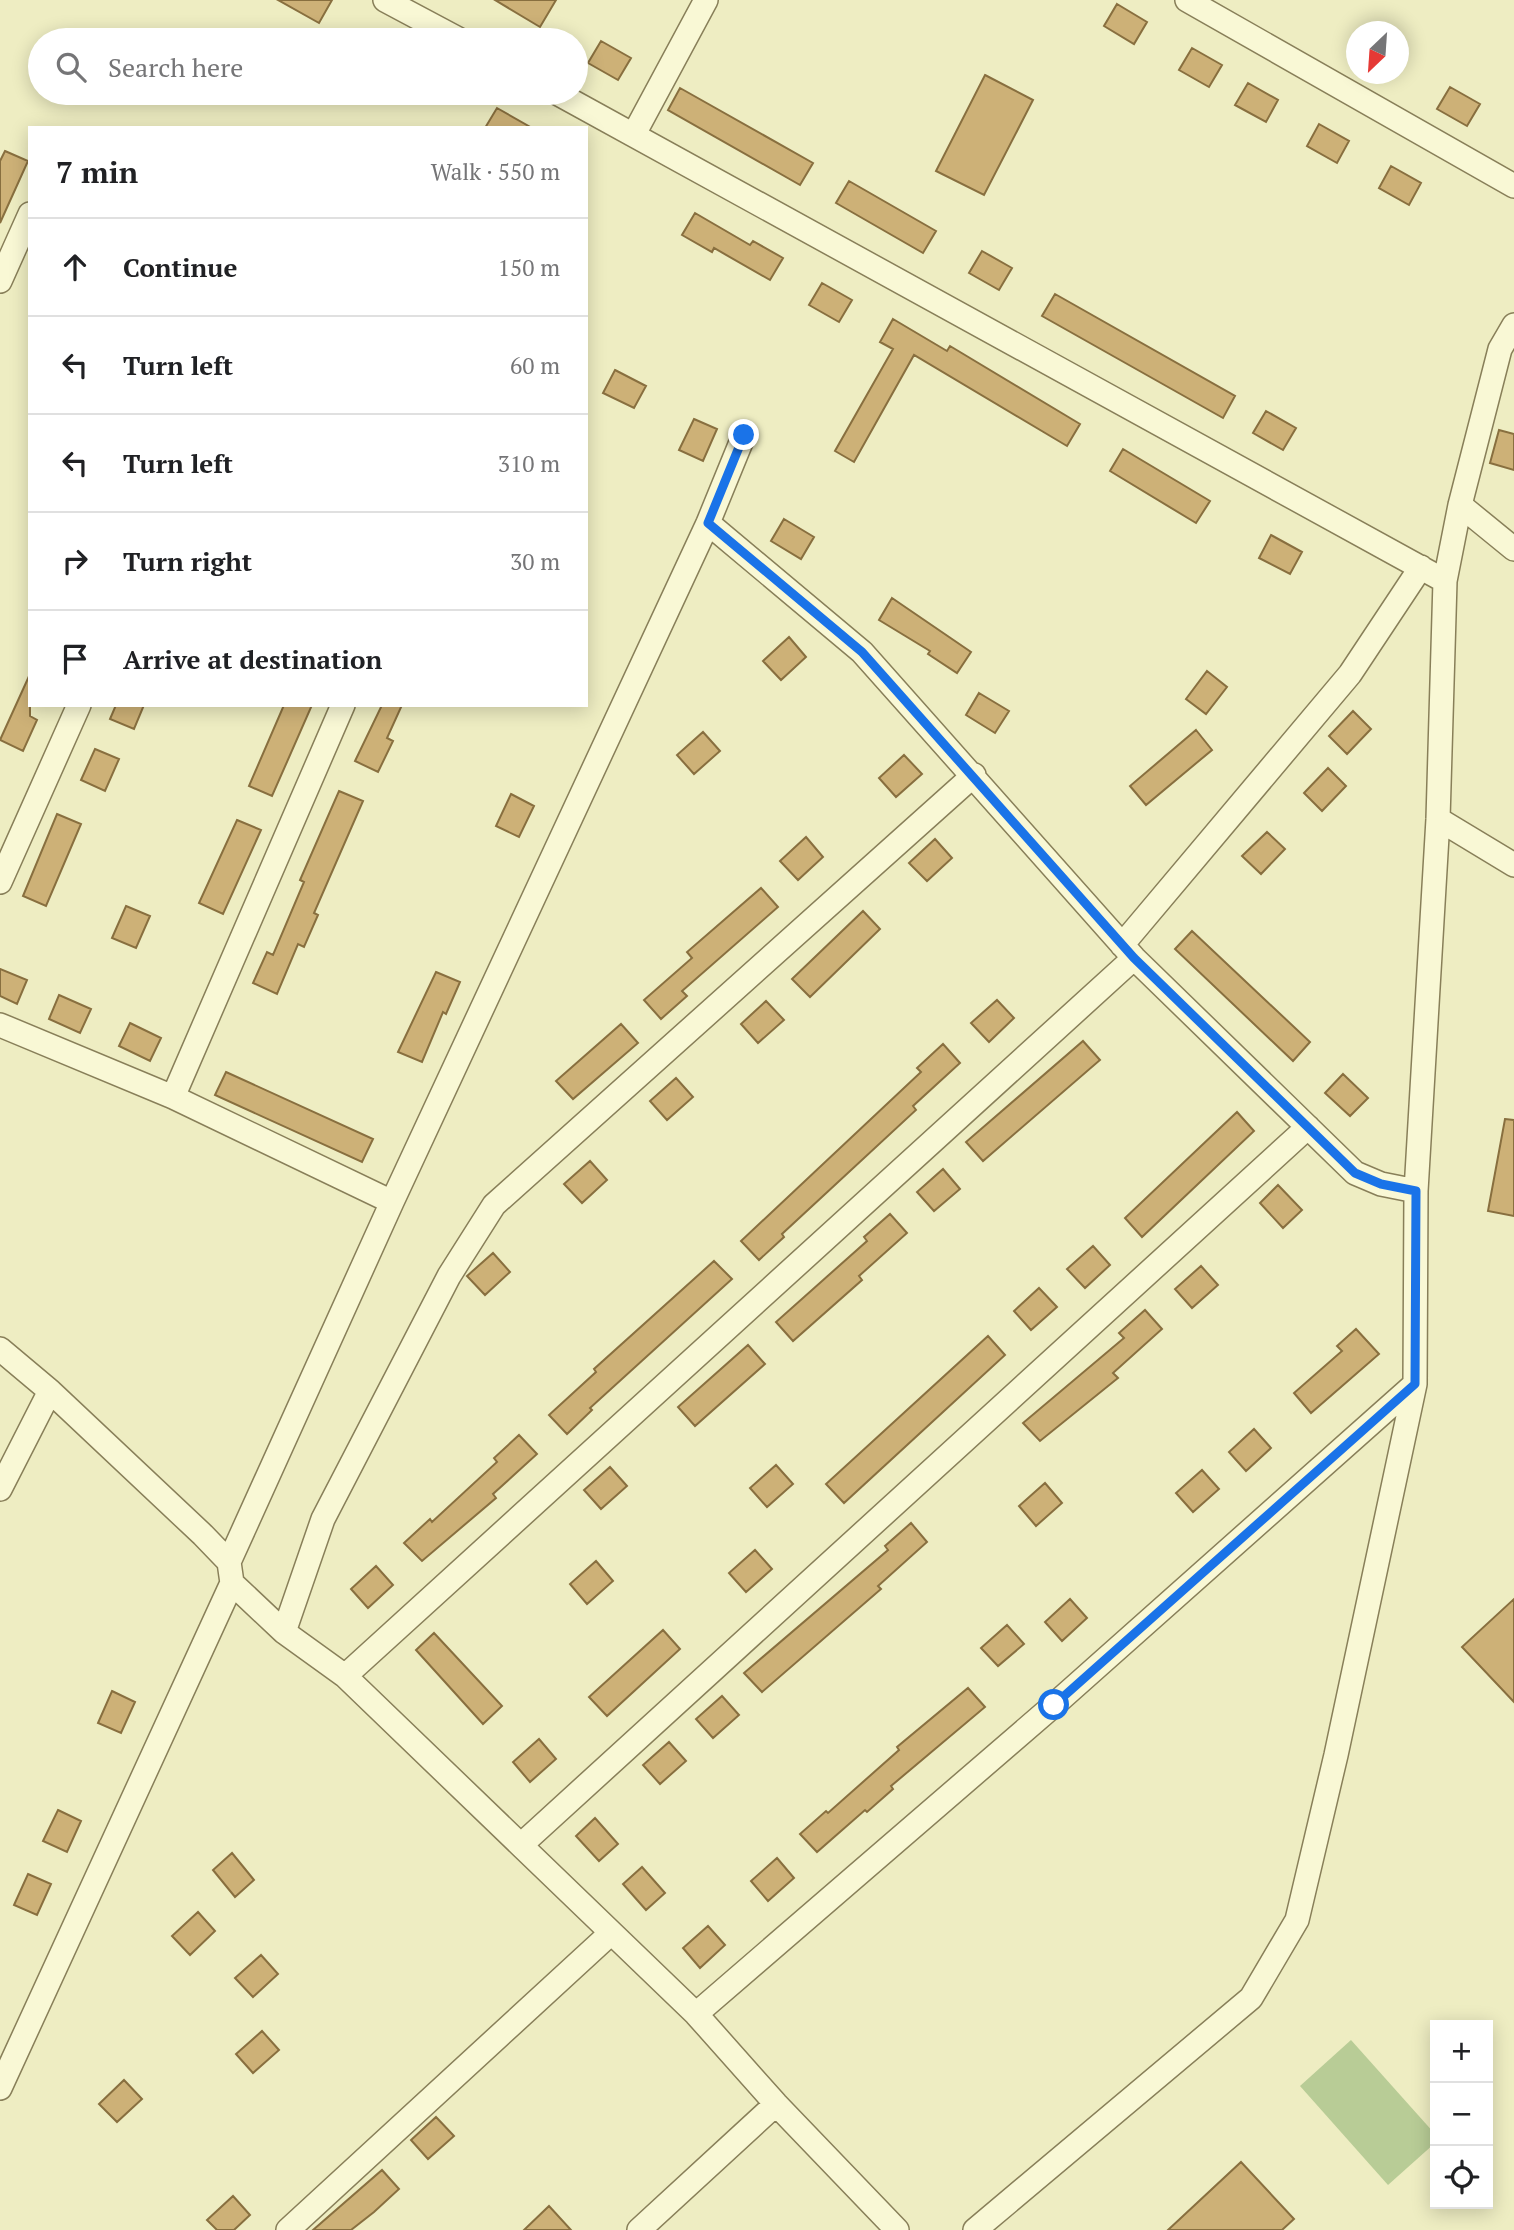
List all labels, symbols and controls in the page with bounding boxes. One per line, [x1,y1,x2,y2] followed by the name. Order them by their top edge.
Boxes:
[1346,21,1409,84] north arrow
[28,28,588,105] search box
[52,48,90,86] icon: search
[108,50,243,84] text: Search here
[56,152,138,192] text: 7 min
[431,156,560,187] text: Walk · 550 m
[56,248,94,286] icon: ahead
[123,250,237,284] text: Continue
[498,252,560,283] text: 150 m
[56,346,94,384] icon: left
[123,348,233,382] text: Turn left
[510,350,560,381] text: 60 m
[728,419,759,450] route end
[56,444,94,482] icon: left
[123,446,233,480] text: Turn left
[498,448,560,479] text: 310 m
[56,542,94,580] icon: right
[123,544,252,578] text: Turn right
[510,546,560,577] text: 30 m
[56,640,94,678] icon: arrive
[123,642,382,676] text: Arrive at destination
[1038,1689,1069,1720] route start
[1430,2020,1493,2209] map controls
[1430,2020,1493,2083] button: +
[1430,2083,1493,2146] button: −
[1430,2146,1493,2209] button: locate

